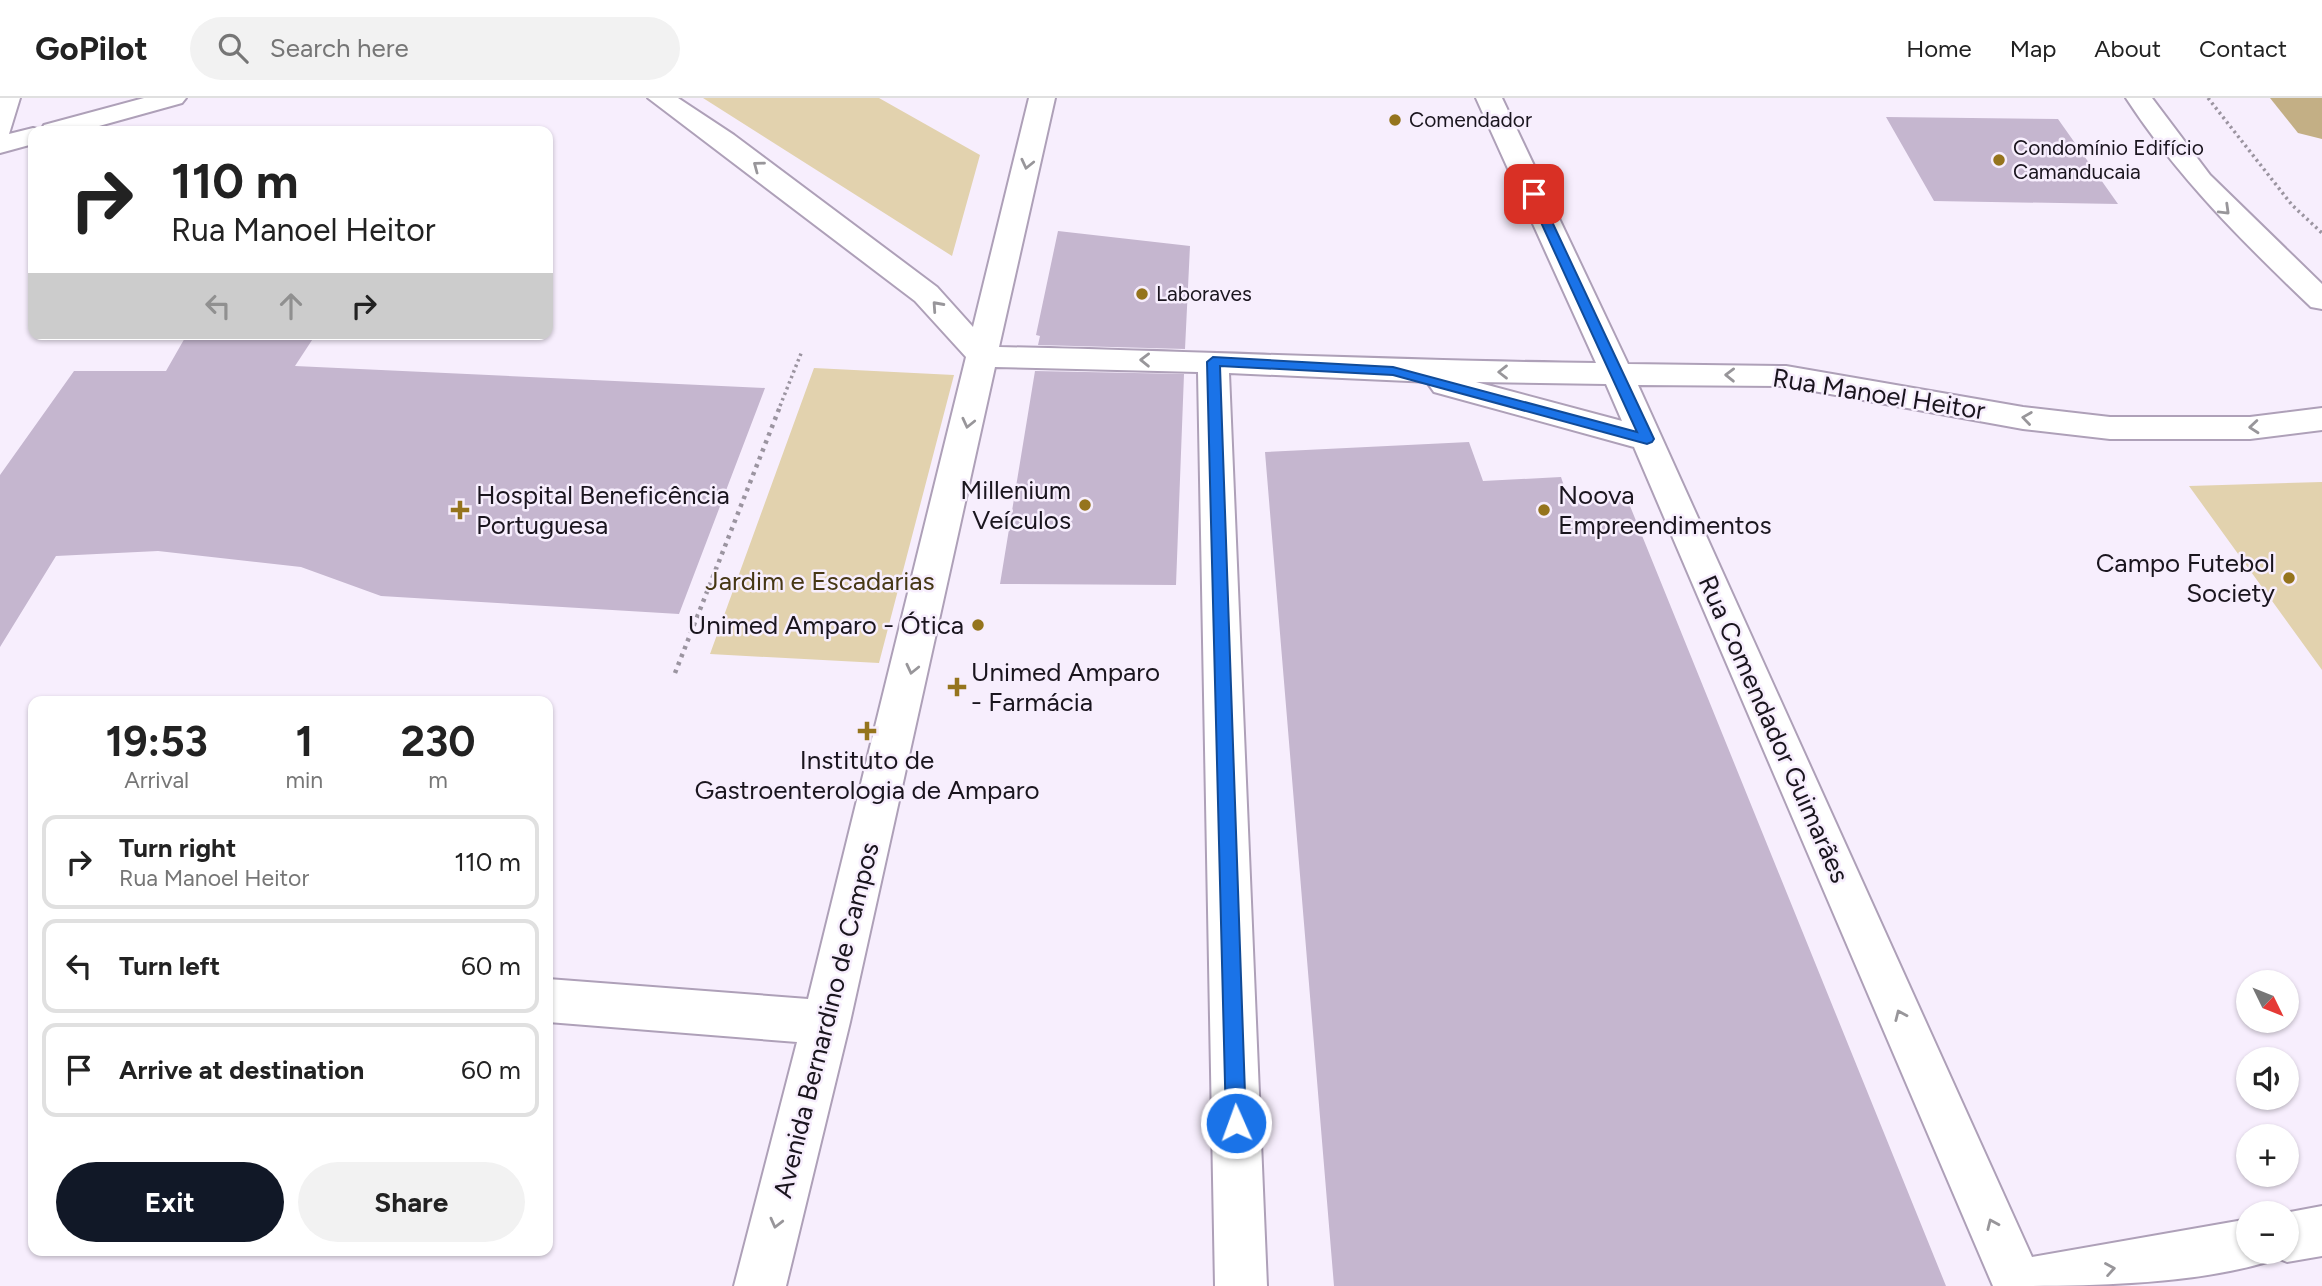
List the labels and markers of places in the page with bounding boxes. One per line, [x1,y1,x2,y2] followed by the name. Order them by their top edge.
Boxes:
[1409,107,1532,132] place label: Comendador
[1387,112,1403,128] marker: Comendador
[2013,135,2204,184] place label: Condomínio Edifício Camanducaia
[1991,152,2007,168] marker: Condomínio Edifício Camanducaia
[1504,164,1564,224] pin
[1156,281,1252,306] place label: Laboraves
[1134,286,1150,302] marker: Laboraves
[960,474,1071,536] place label: Millenium Veículos
[476,479,730,541] place label: Hospital Beneficência Portuguesa
[1558,479,1772,541] place label: Noova Empreendimentos
[1077,497,1093,513] marker: Millenium Veículos
[450,500,470,520] marker: Hospital Beneficência Portuguesa
[1536,502,1552,518] marker: Noova Empreendimentos
[2096,547,2275,609] place label: Campo Futebol Society
[2281,570,2297,586] marker: Campo Futebol Society
[688,609,964,641] place label: Unimed Amparo - Ótica
[970,617,986,633] marker: Unimed Amparo - Ótica
[971,656,1160,718] place label: Unimed Amparo - Farmácia
[949,679,965,695] marker: Unimed Amparo - Farmácia
[857,721,877,741] marker: Instituto de Gastroenterologia de Amparo
[694,744,1040,806] place label: Instituto de Gastroenterologia de Amparo

